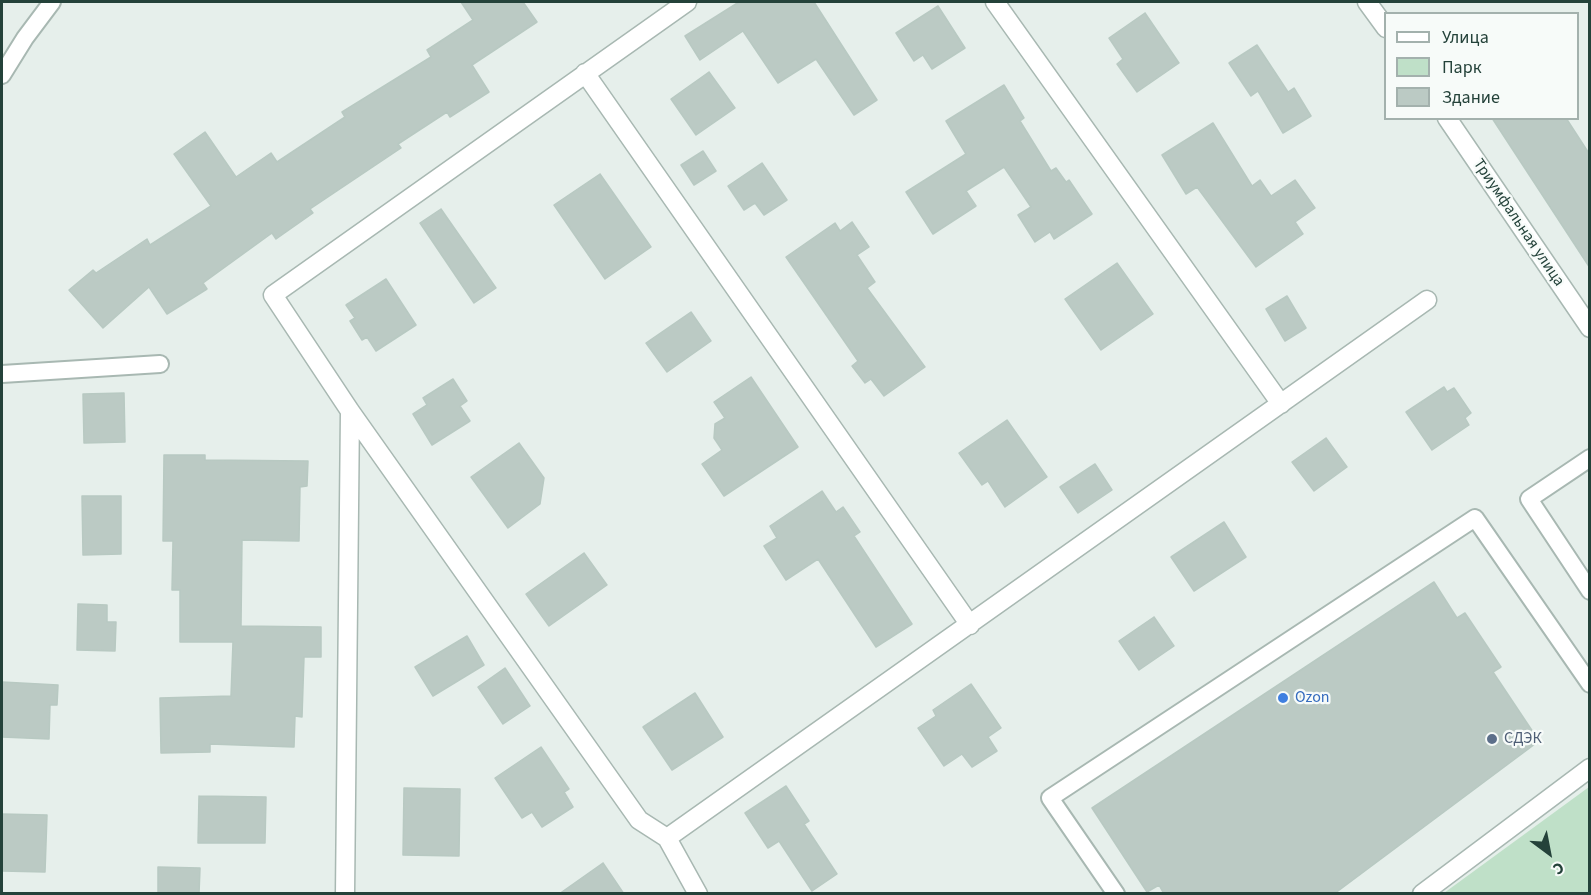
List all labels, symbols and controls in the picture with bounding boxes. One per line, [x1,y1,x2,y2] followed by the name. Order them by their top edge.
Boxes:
[1384,12,1579,120] legend
[1442,25,1489,50] text: Улица
[1442,55,1482,80] text: Парк
[1442,85,1500,110] text: Здание
[1468,156,1568,290] street label: Триумфальная улица
[1295,688,1330,708] place label: Ozon
[1276,691,1290,705] marker: Ozon
[1504,729,1542,749] place label: СДЭК
[1485,732,1499,746] marker: СДЭК
[1519,823,1579,883] north arrow
[1549,856,1568,880] text: С

